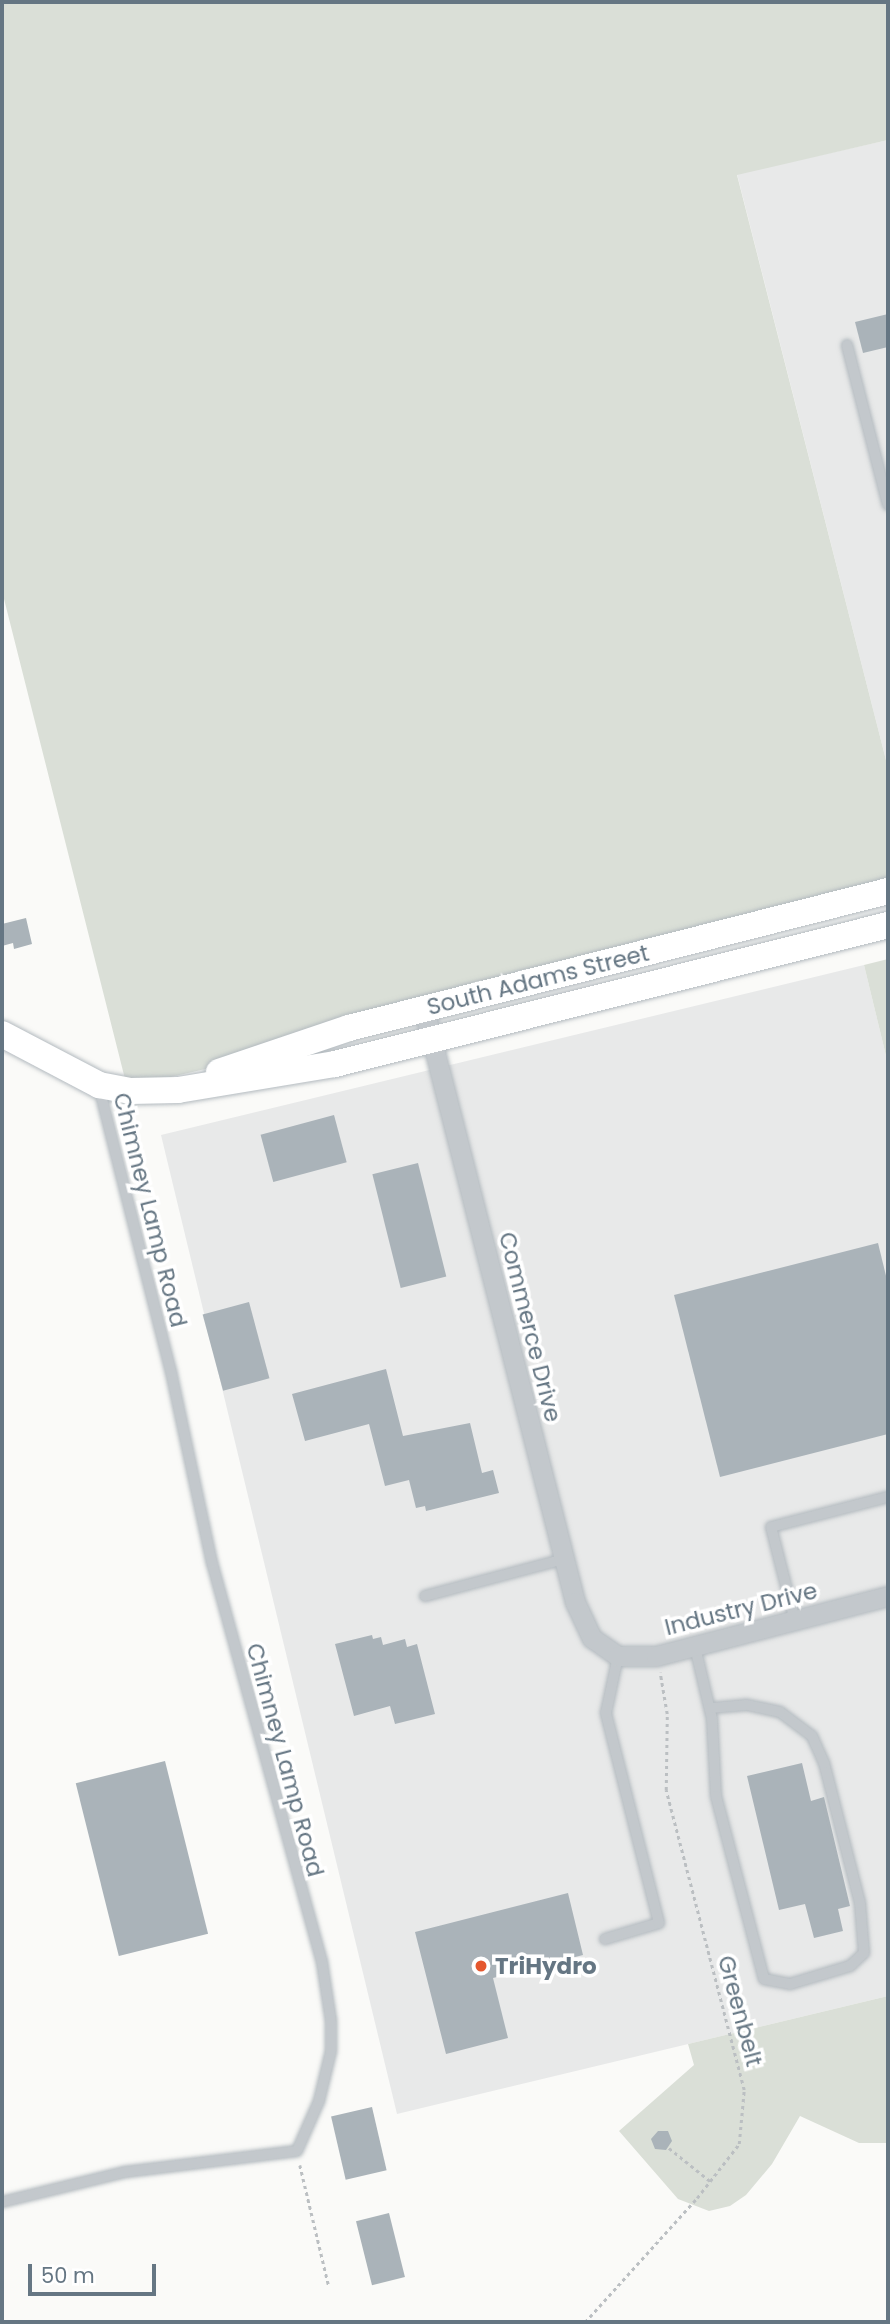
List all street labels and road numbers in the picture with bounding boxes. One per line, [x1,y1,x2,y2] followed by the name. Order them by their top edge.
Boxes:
[424,939,652,1021] street label: South Adams Street
[108,1090,192,1330] street label: Chimney Lamp Road
[493,1229,567,1425] street label: Commerce Drive
[662,1577,820,1641] street label: Industry Drive
[241,1640,329,1880] street label: Chimney Lamp Road
[712,1953,768,2069] street label: Greenbelt

